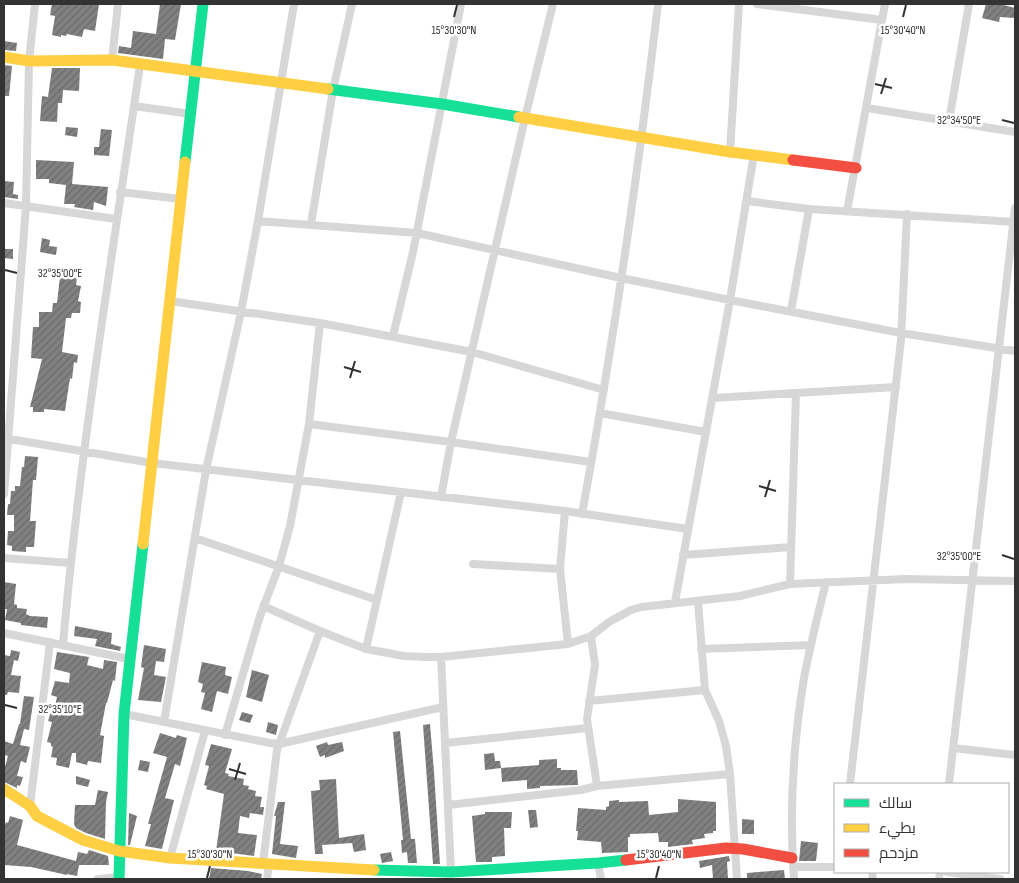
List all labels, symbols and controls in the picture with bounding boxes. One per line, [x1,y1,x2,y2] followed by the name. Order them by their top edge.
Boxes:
[432,23,476,38] text: 15°30'30"N
[881,23,925,38] text: 15°30'40"N
[937,113,981,128] text: 32°34'50"E
[38,266,82,281] text: 32°35'00"E
[937,549,981,564] text: 32°35'00"E
[38,702,82,717] text: 32°35'10"E
[834,783,1009,873] legend
[879,794,912,813] text: سالك
[879,819,916,840] text: بطيء
[879,844,919,863] text: مزدحم
[188,847,232,862] text: 15°30'30"N
[637,847,681,862] text: 15°30'40"N

